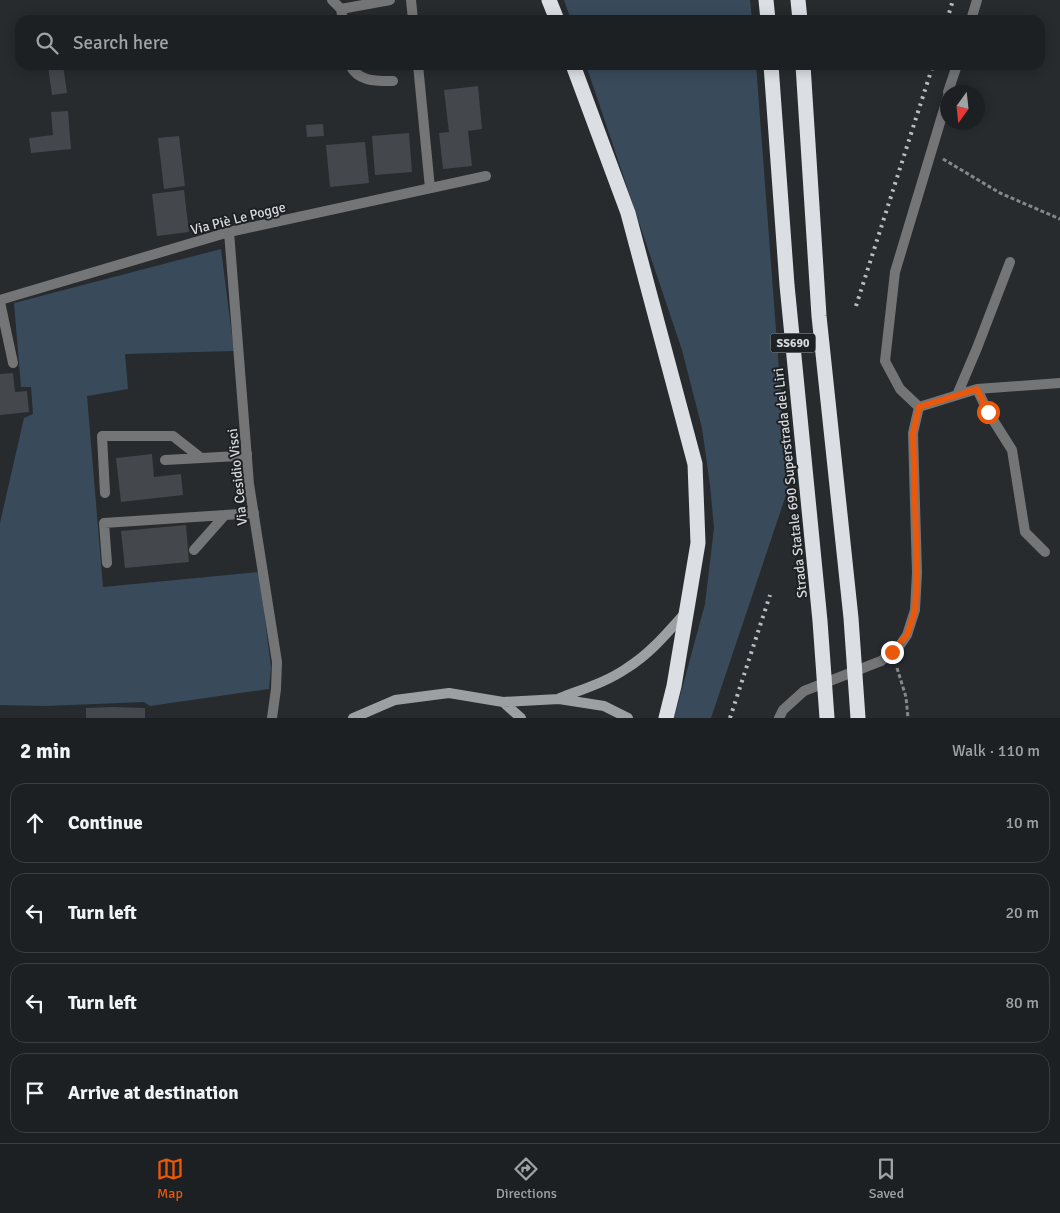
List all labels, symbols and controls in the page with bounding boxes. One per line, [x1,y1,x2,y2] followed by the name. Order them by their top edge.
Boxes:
[15,15,1045,70] search box
[33,29,61,57] icon: search
[73,31,169,55] text: Search here
[940,85,985,130] north arrow
[189,198,287,239] street label: Via Piè Le Pogge
[770,333,816,352] road number: SS690
[770,367,811,599] street label: Strada Statale 690 Superstrada del Liri
[977,401,1000,424] route start
[224,428,251,526] street label: Via Cesidio Visci
[881,641,904,664] route end
[20,738,71,764] text: 2 min
[952,741,1040,761] text: Walk · 110 m
[21,809,49,837] icon: ahead
[68,811,143,835] text: Continue
[1005,813,1039,833] text: 10 m
[21,899,49,927] icon: left
[68,901,137,925] text: Turn left
[1005,903,1039,923] text: 20 m
[21,989,49,1017] icon: left
[68,991,137,1015] text: Turn left
[1005,993,1039,1013] text: 80 m
[21,1079,49,1107] icon: arrive
[68,1081,239,1105] text: Arrive at destination
[156,1155,184,1202] tab: Map
[496,1155,557,1202] tab: Directions
[869,1155,904,1202] tab: Saved

